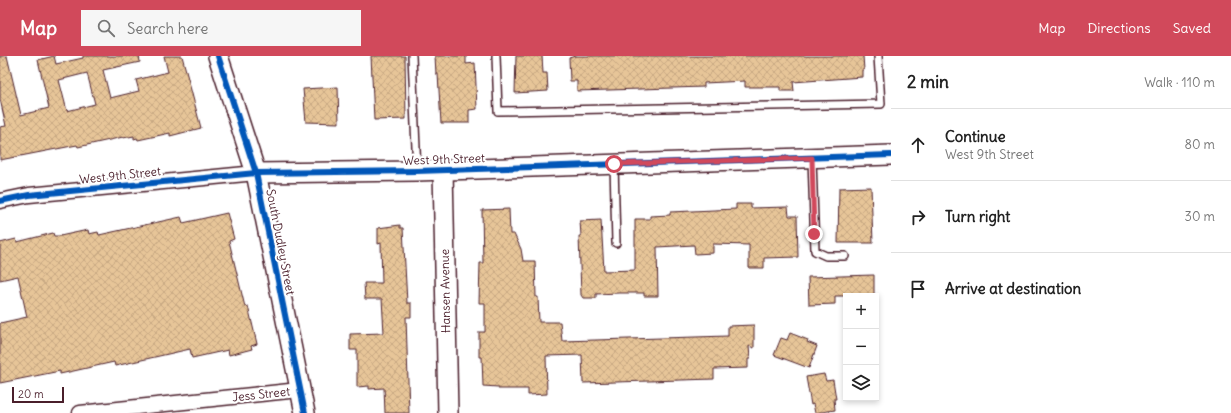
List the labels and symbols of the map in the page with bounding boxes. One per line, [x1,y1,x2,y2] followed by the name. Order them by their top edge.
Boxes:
[403,150,485,168] street label: West 9th Street
[605,155,623,173] route start
[78,163,162,187] street label: West 9th Street
[263,188,299,296] street label: South Dudley Street
[805,225,823,243] route end
[437,249,453,333] street label: Hansen Avenue
[231,383,291,405] street label: Jess Street
[12,385,64,404] scale bar

